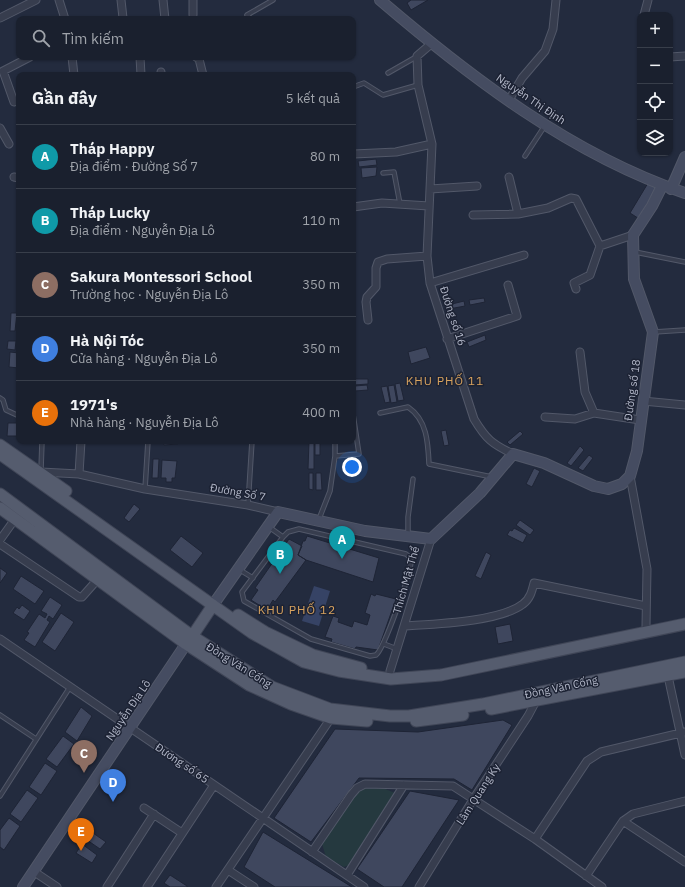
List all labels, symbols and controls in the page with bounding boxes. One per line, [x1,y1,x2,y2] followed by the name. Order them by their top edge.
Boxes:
[637,12,673,156] map controls
[637,12,673,48] button: +
[16,16,356,60] search box
[30,27,52,49] icon: search
[62,29,124,48] text: Tìm kiếm
[637,48,673,84] button: −
[494,71,568,127] street label: Nguyễn Thị Định
[637,84,673,120] button: locate
[32,87,97,109] text: Gần đây
[286,90,340,107] text: 5 kết quả
[637,120,673,156] button: layers
[70,139,154,158] text: Tháp Happy
[41,148,49,165] text: A
[310,148,340,165] text: 80 m
[70,158,198,175] text: Địa điểm · Đường Số 7
[70,203,150,222] text: Tháp Lucky
[41,212,49,229] text: B
[302,212,340,229] text: 110 m
[70,222,215,239] text: Địa điểm · Nguyễn Địa Lô
[70,267,252,286] text: Sakura Montessori School
[41,276,49,293] text: C
[302,276,340,293] text: 350 m
[437,284,469,348] street label: Đường số 16
[70,286,228,303] text: Trường học · Nguyễn Địa Lô
[70,331,144,350] text: Hà Nội Tóc
[40,340,50,357] text: D
[302,340,340,357] text: 350 m
[70,350,218,367] text: Cửa hàng · Nguyễn Địa Lô
[621,358,643,422] street label: Đường số 18
[406,372,484,388] district label: KHU PHỐ 11
[70,395,118,414] text: 1971's
[41,404,49,421] text: E
[302,404,340,421] text: 400 m
[70,414,219,431] text: Nhà hàng · Nguyễn Địa Lô
[342,457,362,477] your location
[209,480,267,504] street label: Đường Số 7
[329,526,355,559] pin: A
[267,541,293,574] pin: B
[390,545,422,615] street label: Thích Mật Thể
[258,601,336,617] district label: KHU PHỐ 12
[204,639,274,691] street label: Đồng Văn Cống
[523,672,599,702] street label: Đồng Văn Cống
[103,677,153,743] street label: Nguyễn Địa Lô
[71,740,97,773] pin: C
[152,740,212,786] street label: Đương số 65
[453,760,503,827] street label: Lâm Quang Ky
[100,769,126,802] pin: D
[68,818,94,851] pin: E

